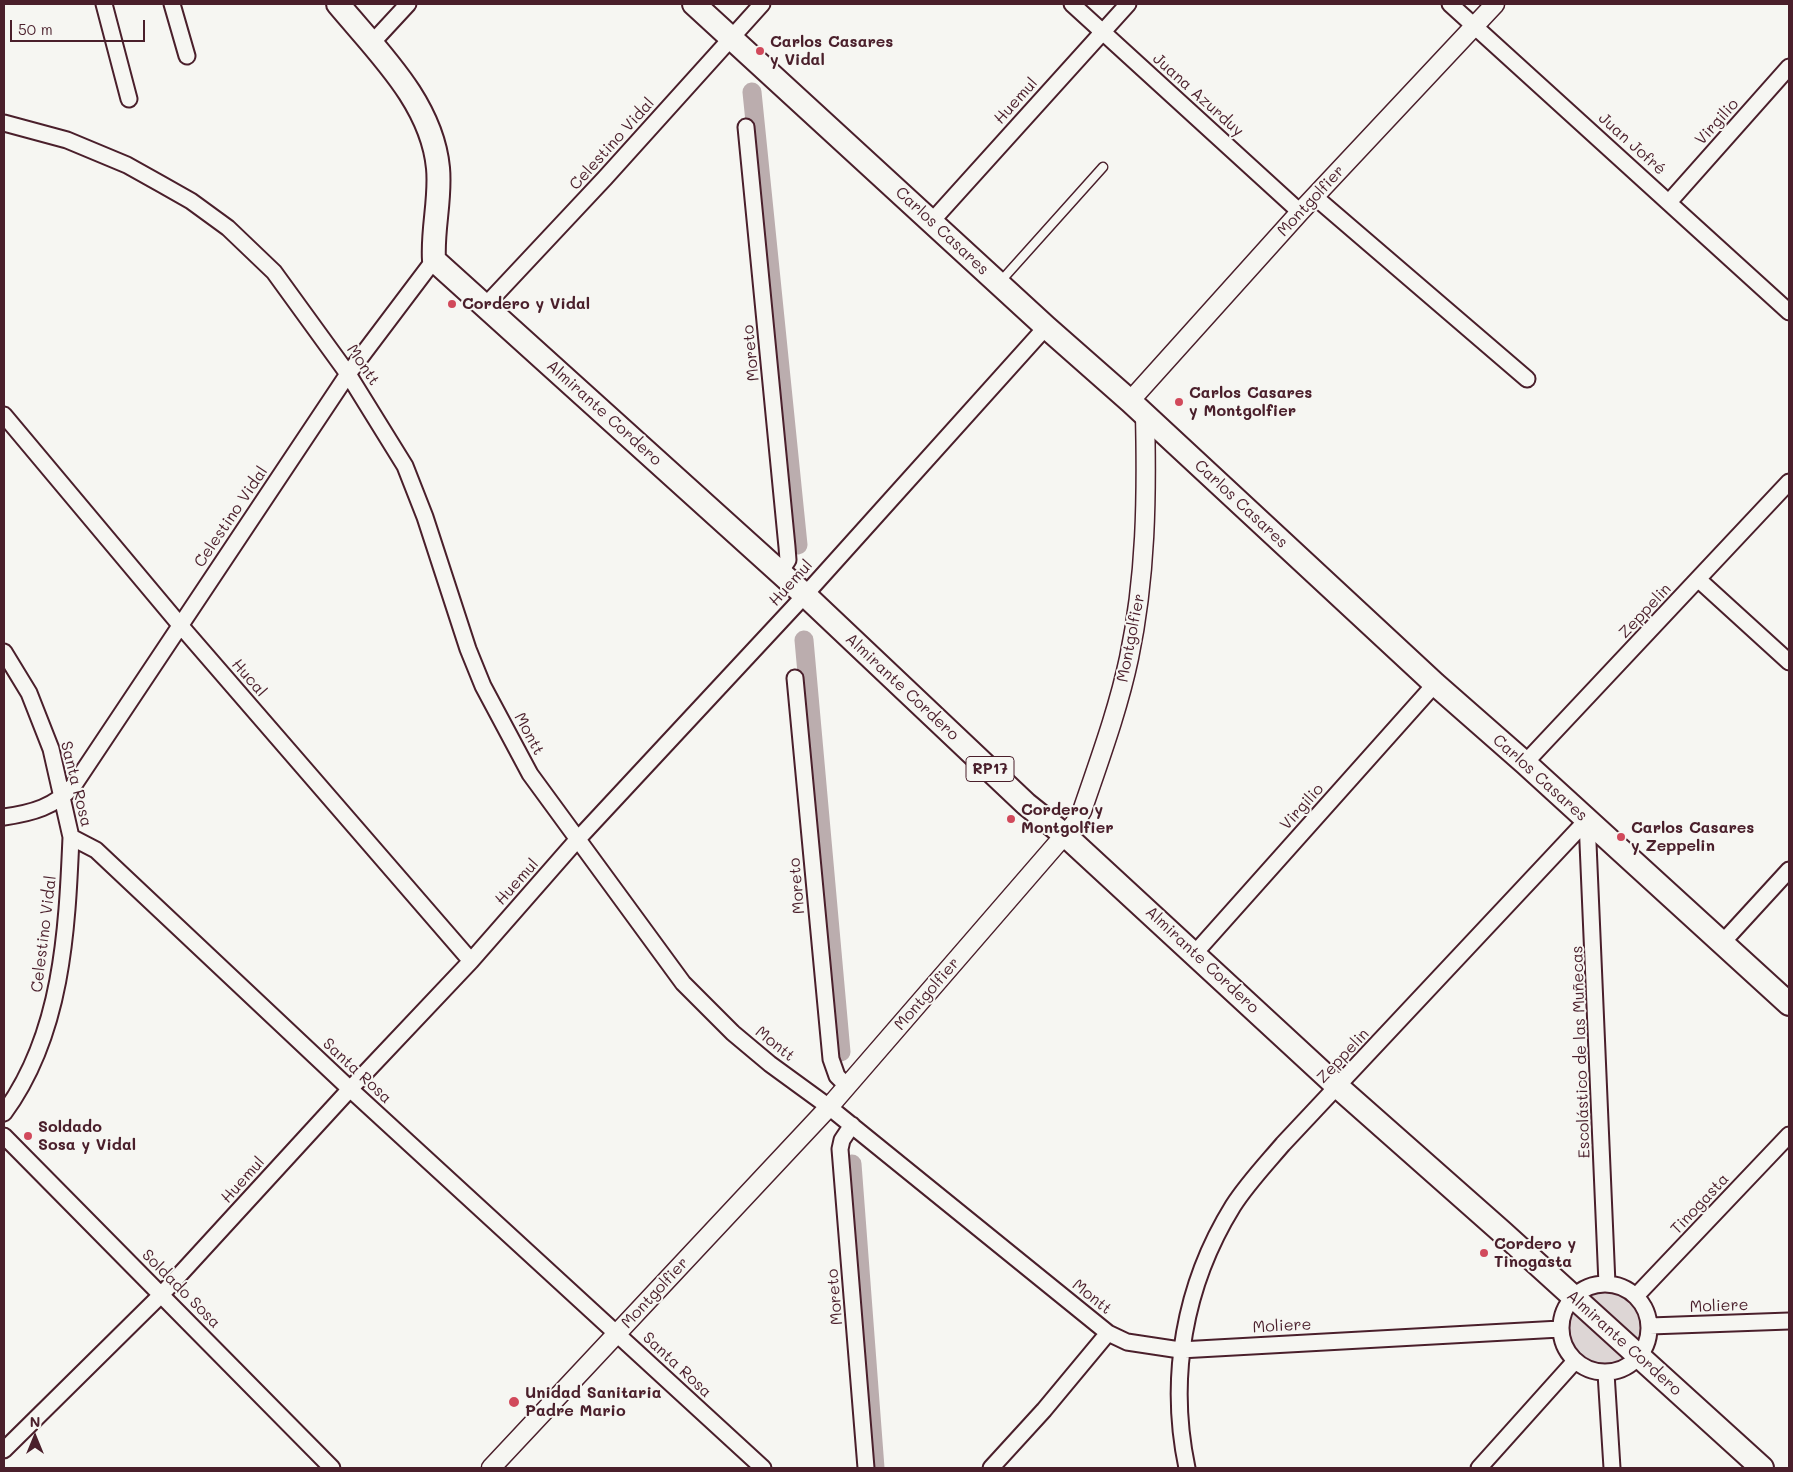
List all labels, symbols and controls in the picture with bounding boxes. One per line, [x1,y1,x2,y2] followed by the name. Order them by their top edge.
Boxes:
[12,10,148,42] scale bar
[18,19,53,39] text: 50 m
[770,32,893,70] place label: Carlos Casares y Vidal
[754,45,766,57] marker: Carlos Casares y Vidal
[1149,49,1247,141] street label: Juana Azurduy
[990,74,1042,128] street label: Huemul
[565,94,659,194] street label: Celestino Vidal
[1691,95,1743,149] street label: Virgilio
[1594,109,1670,179] street label: Juan Jofré
[1273,162,1349,240] street label: Montgolfier
[891,183,993,279] street label: Carlos Casares
[462,294,590,314] place label: Cordero y Vidal
[446,298,458,310] marker: Cordero y Vidal
[738,324,764,382] street label: Moreto
[342,341,384,389] street label: Montt
[543,356,665,470] street label: Almirante Cordero
[1189,383,1312,421] place label: Carlos Casares y Montgolfier
[1173,396,1185,408] marker: Carlos Casares y Montgolfier
[1190,456,1292,552] street label: Carlos Casares
[190,463,272,571] street label: Celestino Vidal
[765,556,817,610] street label: Huemul
[1615,580,1675,642] street label: Zeppelin
[1113,592,1149,684] street label: Montgolfier
[841,629,963,745] street label: Almirante Cordero
[227,655,271,701] street label: Hucal
[510,710,548,758] street label: Montt
[1489,730,1591,826] street label: Carlos Casares
[56,739,96,829] street label: Santa Rosa
[966,756,1014,782] road number: RP17
[1276,780,1328,834] street label: Virgilio
[1021,800,1114,838] place label: Cordero y Montgolfier
[1005,813,1017,825] marker: Cordero y Montgolfier
[1631,818,1754,856] place label: Carlos Casares y Zeppelin
[1615,831,1627,843] marker: Carlos Casares y Zeppelin
[491,855,543,909] street label: Huemul
[785,857,809,915] street label: Moreto
[27,874,61,994] street label: Celestino Vidal
[1141,902,1263,1018] street label: Almirante Cordero
[1568,945,1594,1159] street label: Escolástico de las Muñecas
[890,954,964,1034] street label: Montgolfier
[751,1022,799,1066] street label: Montt
[1313,1025,1373,1087] street label: Zeppelin
[318,1034,396,1108] street label: Santa Rosa
[38,1117,136,1155] place label: Soldado Sosa y Vidal
[22,1130,34,1142] marker: Soldado Sosa y Vidal
[217,1153,269,1207] street label: Huemul
[1667,1170,1733,1238] street label: Tinogasta
[1494,1234,1576,1272] place label: Cordero y Tinogasta
[138,1246,224,1332] street label: Soldado Sosa
[1478,1247,1490,1259] marker: Cordero y Tinogasta
[617,1254,693,1332] street label: Montgolfier
[823,1268,847,1326] street label: Moreto
[1068,1275,1116,1319] street label: Montt
[1563,1286,1685,1400] street label: Almirante Cordero
[1689,1295,1749,1317] street label: Moliere
[1252,1315,1312,1337] street label: Moliere
[638,1328,716,1402] street label: Santa Rosa
[525,1383,662,1421] place label: Unidad Sanitaria Padre Mario
[507,1395,521,1409] marker: Unidad Sanitaria Padre Mario
[10,1412,60,1462] north arrow
[30,1412,40,1431] text: N

